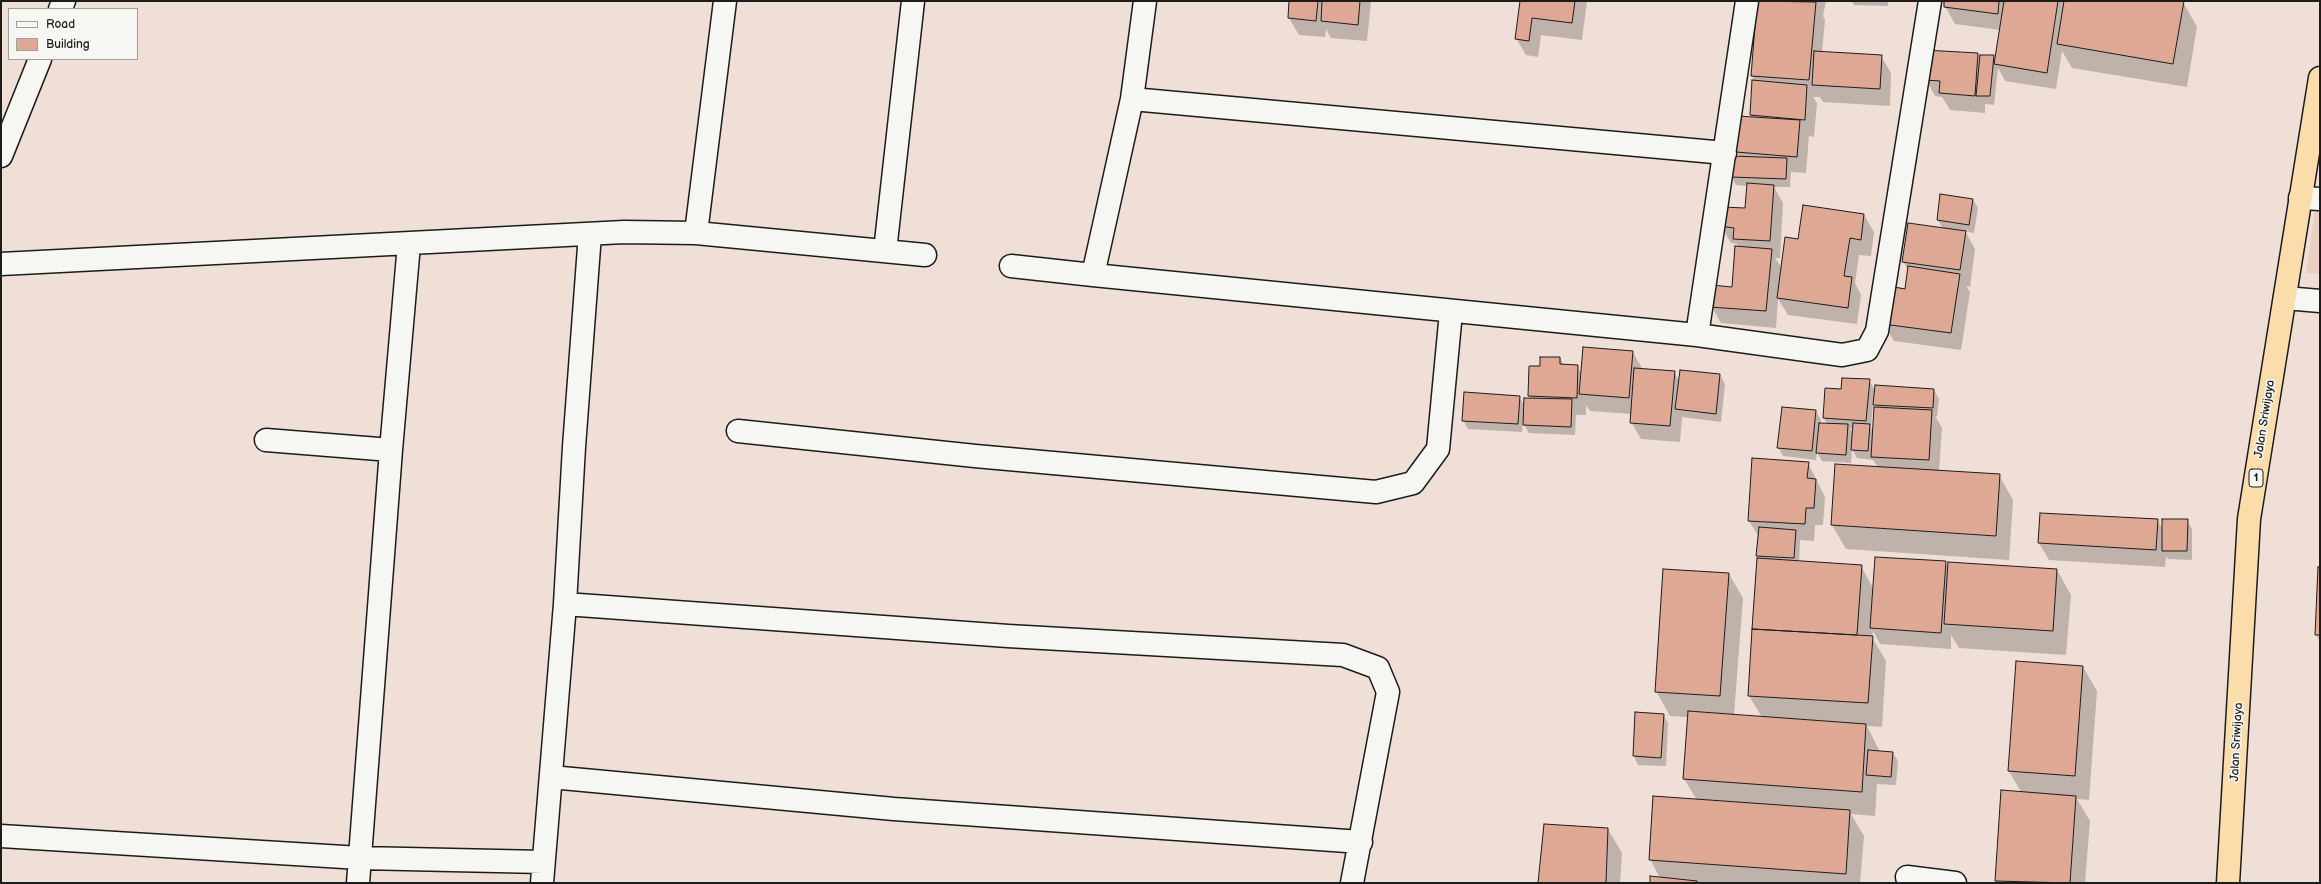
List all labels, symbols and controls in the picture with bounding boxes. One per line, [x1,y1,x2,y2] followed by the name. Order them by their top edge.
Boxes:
[8,8,138,60] legend
[46,17,75,32] text: Road
[46,37,90,52] text: Building
[2252,379,2278,459] street label: Jalan Sriwijaya
[2249,469,2263,487] road number: 1
[2228,702,2246,782] street label: Jalan Sriwijaya

